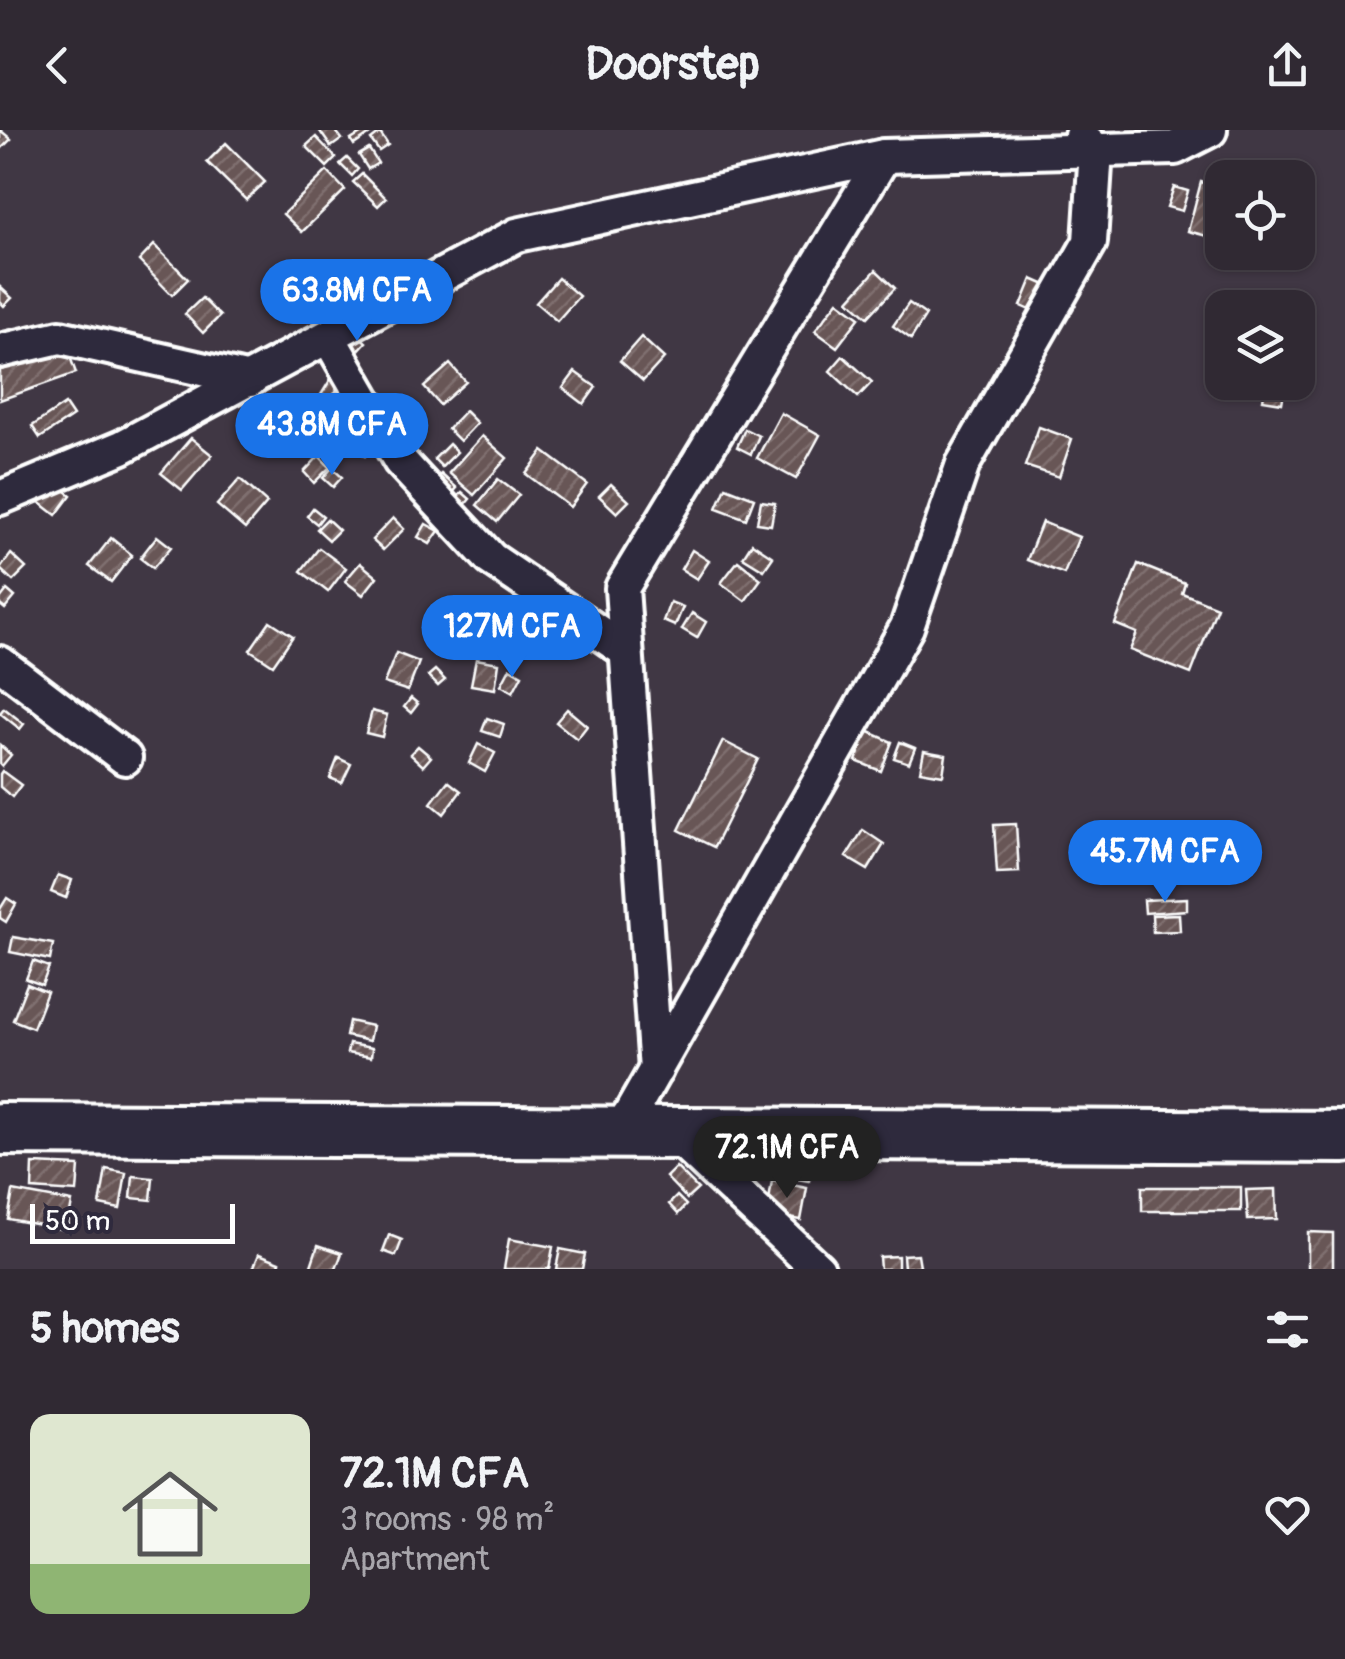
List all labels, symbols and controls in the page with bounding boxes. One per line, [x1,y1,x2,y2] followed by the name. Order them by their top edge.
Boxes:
[585,37,760,93] text: Doorstep
[30,38,85,93] icon: back
[1260,38,1315,93] icon: share
[1205,160,1315,400] map controls
[1205,160,1315,270] button: locate
[243,259,471,344] pin: 63.8M CFA
[282,271,432,311] text: 63.8M CFA
[1205,290,1315,400] button: layers
[218,393,446,478] pin: 43.8M CFA
[257,405,407,445] text: 43.8M CFA
[409,595,615,680] pin: 127M CFA
[443,607,581,647] text: 127M CFA
[1051,820,1279,905] pin: 45.7M CFA
[1090,832,1240,872] text: 45.7M CFA
[673,1116,901,1201] pin: 72.1M CFA
[715,1128,859,1168] text: 72.1M CFA
[30,1199,235,1244] scale bar
[45,1204,110,1239] text: 50 m
[1260,1302,1315,1357] icon: filters
[30,1303,180,1355] text: 5 homes
[340,1448,529,1500] text: 72.1M CFA
[110,1454,230,1574] icon: home
[1260,1487,1315,1542] icon: heart
[340,1500,554,1540] text: 3 rooms · 98 m²
[340,1540,489,1580] text: Apartment

